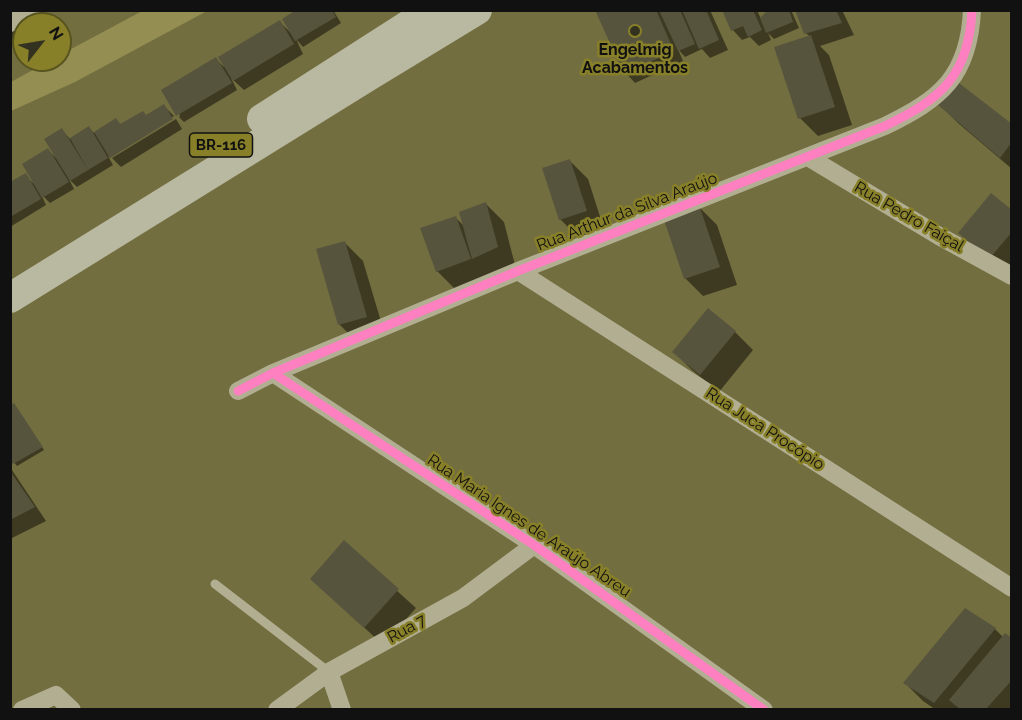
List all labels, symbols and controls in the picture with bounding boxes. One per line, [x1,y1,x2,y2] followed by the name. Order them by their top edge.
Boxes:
[12,12,72,72] north arrow
[45,23,67,44] text: N
[628,24,642,38] marker: Engelmig Acabamentos
[582,40,688,78] place label: Engelmig Acabamentos
[190,133,252,157] road number: BR-116
[534,169,720,255] street label: Rua Arthur da Silva Araújo
[851,178,967,256] street label: Rua Pedro Faiçal
[702,384,828,474] street label: Rua Juca Procópio
[423,450,635,602] street label: Rua Maria Ignes de Araújo Abreu
[384,611,430,647] street label: Rua 7

